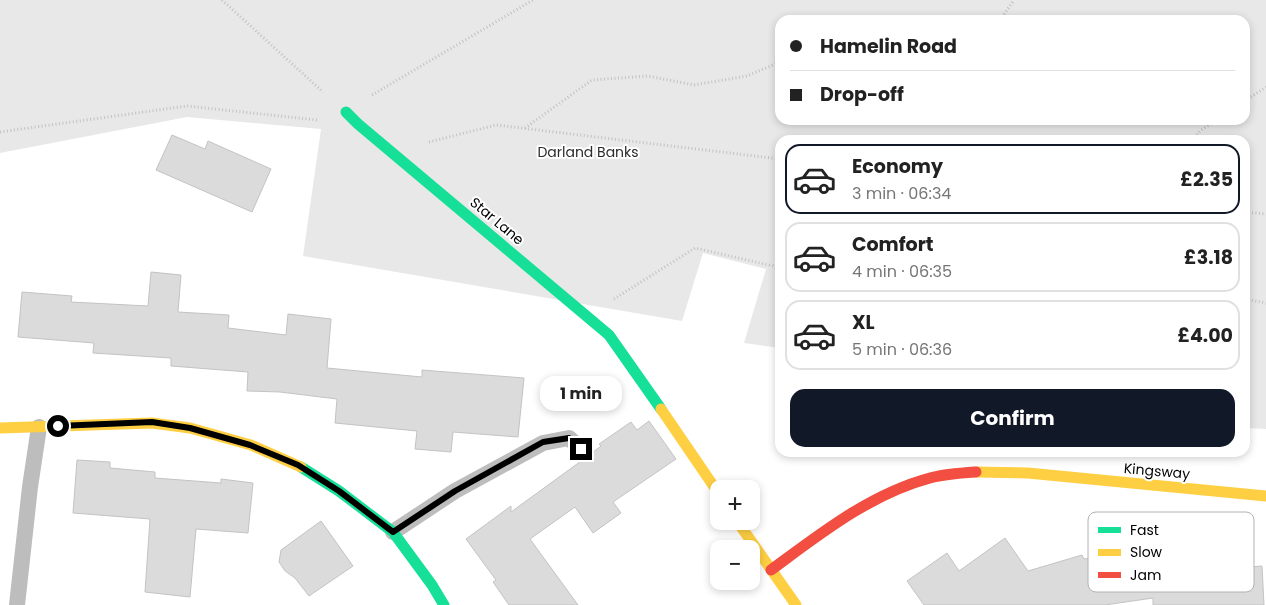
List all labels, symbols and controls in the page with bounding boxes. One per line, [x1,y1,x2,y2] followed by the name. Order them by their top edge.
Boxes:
[820,33,957,60] text: Hamelin Road
[820,81,904,108] text: Drop-off
[537,142,639,162] park label: Darland Banks
[852,153,943,180] text: Economy
[792,157,837,202] icon: car
[1180,166,1233,193] text: £2.35
[852,182,951,205] text: 3 min · 06:34
[466,192,529,250] street label: Star Lane
[852,231,934,258] text: Comfort
[792,235,837,280] icon: car
[1184,244,1233,271] text: £3.18
[852,260,952,283] text: 4 min · 06:35
[852,309,875,336] text: XL
[792,313,837,358] icon: car
[1177,322,1233,349] text: £4.00
[852,338,952,361] text: 5 min · 06:36
[540,376,622,412] callout: 1 min
[560,382,602,405] text: 1 min
[790,389,1235,447] button: Confirm
[47,415,69,437] route start
[570,438,592,460] route end
[1123,458,1191,484] street label: Kingsway
[710,480,760,590] map controls
[710,480,760,530] button: +
[1088,512,1254,592] legend
[1130,520,1159,540] text: Fast
[710,540,760,590] button: −
[1130,542,1163,562] text: Slow
[1130,565,1161,585] text: Jam

